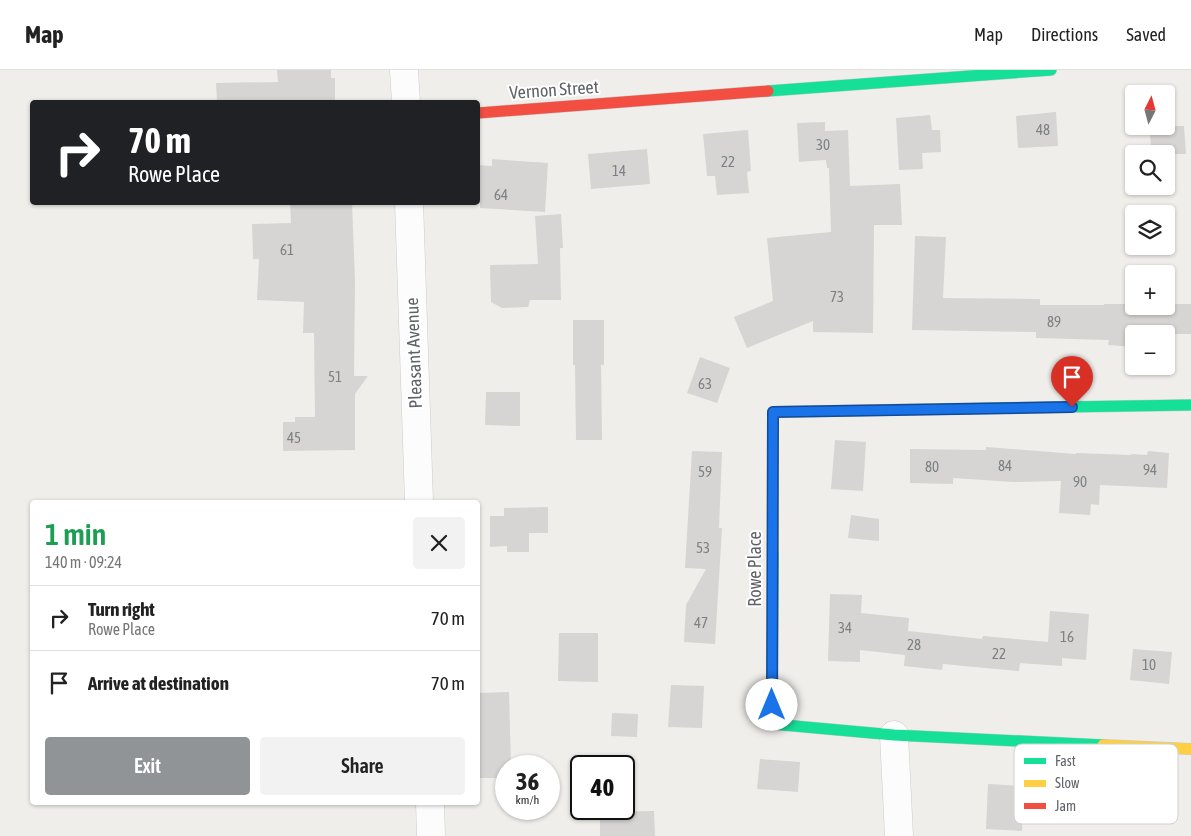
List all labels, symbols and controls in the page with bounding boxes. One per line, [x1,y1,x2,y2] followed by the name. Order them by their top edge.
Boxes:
[25,21,64,48] text: Map
[974,24,1003,45] text: Map
[1031,24,1098,45] text: Directions
[1126,24,1166,45] text: Saved
[509,76,599,103] street label: Vernon Street
[1125,85,1175,135] north arrow
[1125,85,1175,375] map controls
[45,120,110,185] icon: right
[128,120,191,160] text: 70 m
[1036,121,1050,138] house number: 48
[816,136,830,153] house number: 30
[1125,145,1175,195] button: search
[721,153,735,170] house number: 22
[128,161,220,187] text: Rowe Place
[612,162,626,179] house number: 14
[494,186,508,203] house number: 64
[1125,205,1175,255] button: layers
[280,241,294,258] house number: 61
[1125,265,1175,315] button: +
[830,288,844,305] house number: 73
[401,297,426,409] street label: Pleasant Avenue
[1047,313,1061,330] house number: 89
[1125,325,1175,375] button: −
[1051,356,1093,407] pin
[1058,363,1086,391] icon: arrive
[328,368,342,385] house number: 51
[698,375,712,392] house number: 63
[287,429,301,446] house number: 45
[998,457,1012,474] house number: 84
[925,458,939,475] house number: 80
[1143,461,1157,478] house number: 94
[698,463,712,480] house number: 59
[1073,473,1087,490] house number: 90
[45,517,106,551] text: 1 min
[413,517,465,569] button: close
[744,531,765,607] street label: Rowe Place
[696,539,710,556] house number: 53
[45,553,122,571] text: 140 m · 09:24
[88,598,155,620] text: Turn right
[45,604,73,632] icon: right
[431,607,465,629] text: 70 m
[694,614,708,631] house number: 47
[838,619,852,636] house number: 34
[88,620,155,638] text: Rowe Place
[1060,628,1074,645] house number: 16
[907,636,921,653] house number: 28
[992,645,1006,662] house number: 22
[1142,656,1156,673] house number: 10
[45,669,73,697] icon: arrive
[88,672,229,694] text: Arrive at destination
[431,672,465,694] text: 70 m
[745,678,797,730] position arrow
[45,737,250,795] button: Exit
[260,737,465,795] button: Share
[1014,744,1178,824] legend
[1055,753,1076,769] text: Fast
[570,755,635,820] speed limit sign: 40
[516,767,539,795] text: 36
[1055,775,1080,791] text: Slow
[516,793,539,807] text: km/h
[1055,798,1076,814] text: Jam

